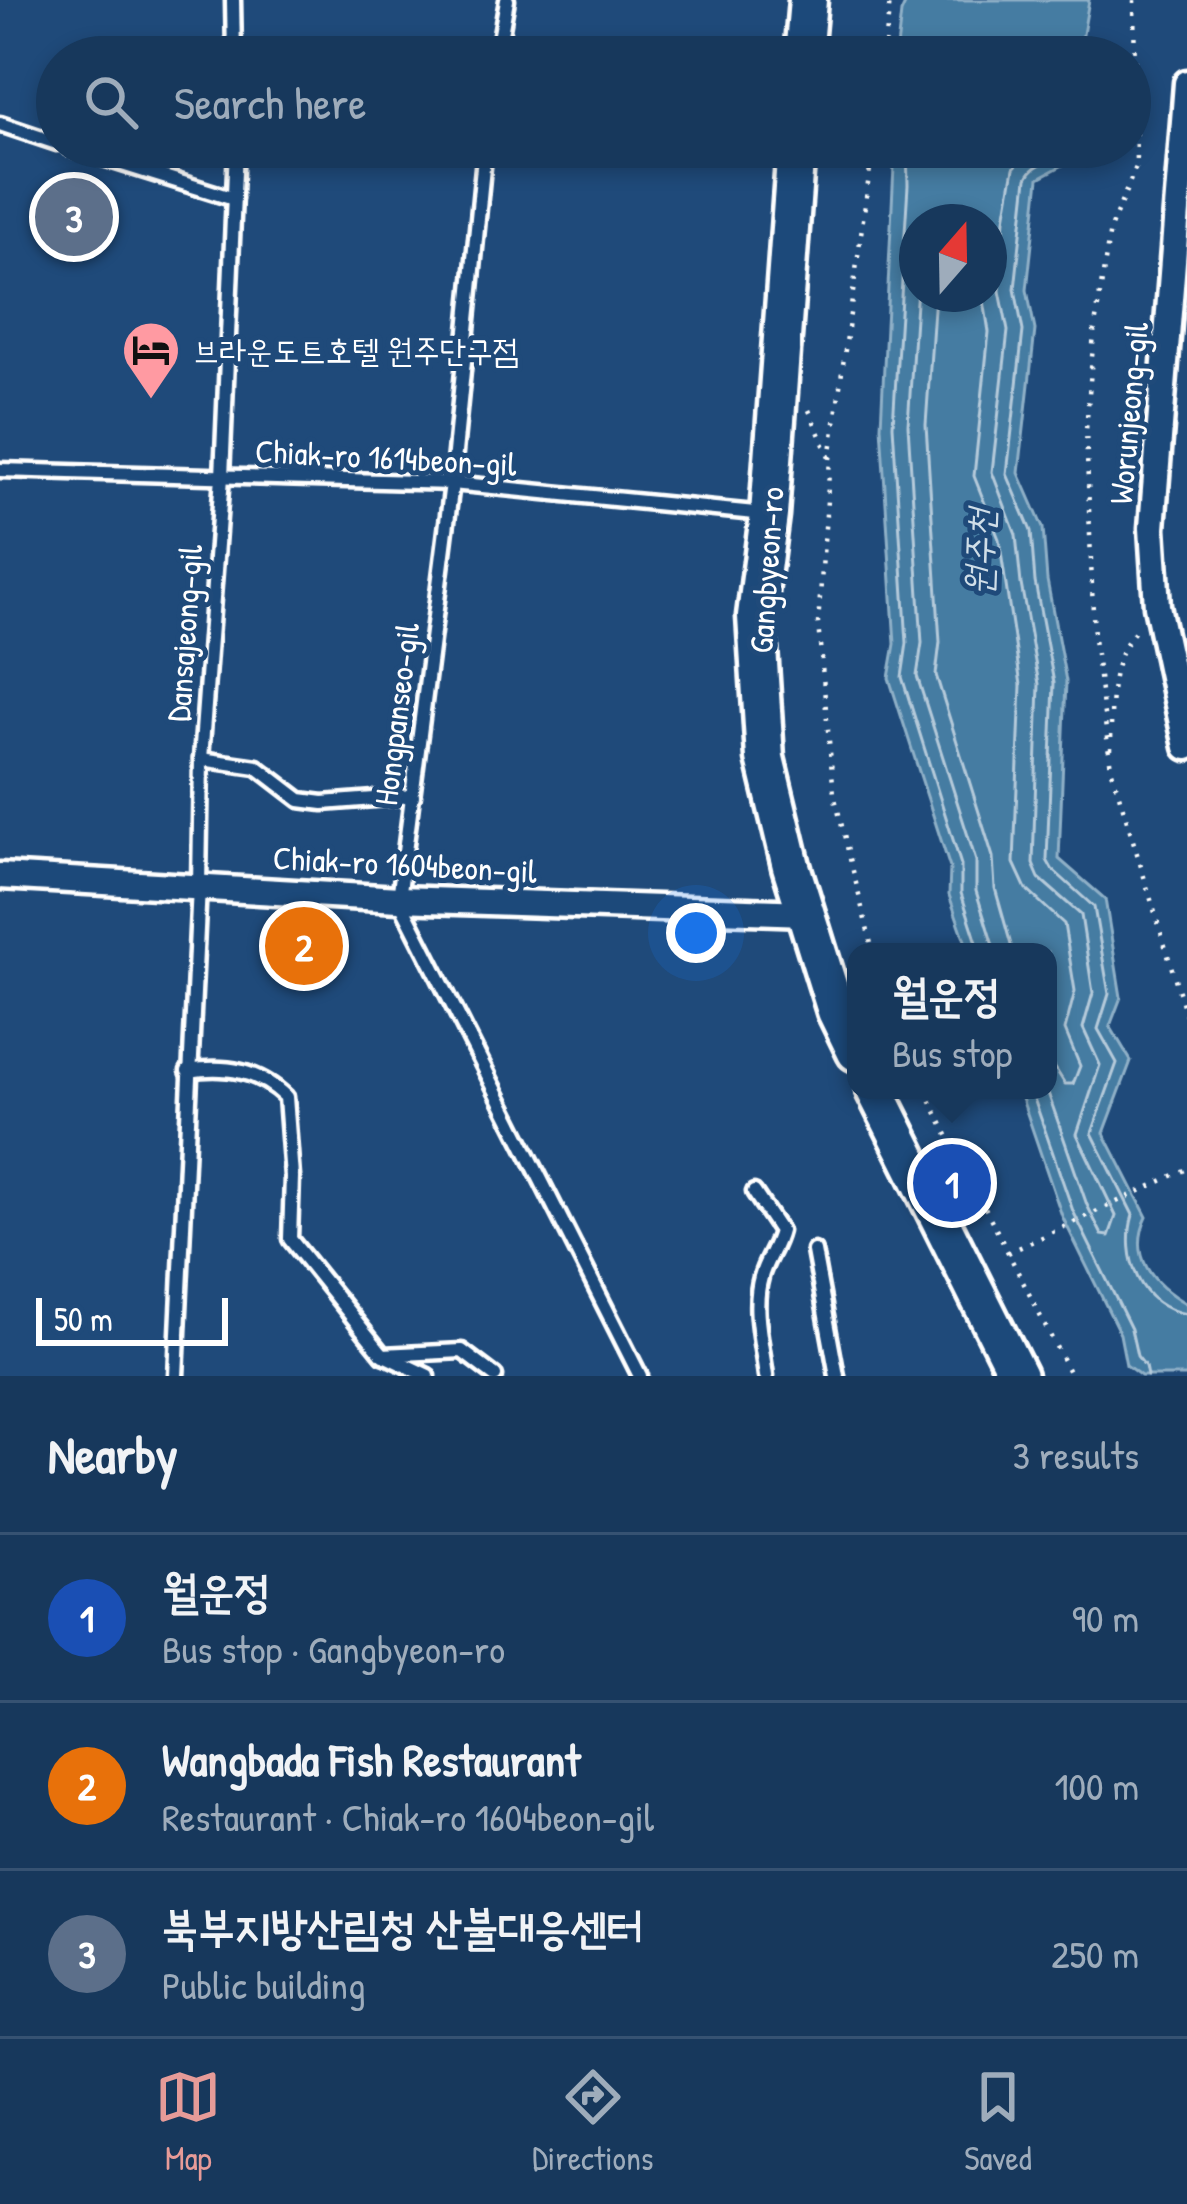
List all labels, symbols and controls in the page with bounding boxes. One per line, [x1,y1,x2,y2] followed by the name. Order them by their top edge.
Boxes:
[36,36,1151,168] search box
[78,69,144,135] icon: search
[174,72,366,133] text: Search here
[35,172,113,262] pin: 3
[899,204,1007,312] north arrow
[120,319,182,401] hotel icon: 브라운도트호텔 원주단구점
[1098,320,1159,506] street label: Worunjeong-gil
[193,328,519,372] place label: 브라운도트호텔 원주단구점
[254,428,518,487] street label: Chiak-ro 1614beon-gil
[738,485,795,655] street label: Gangbyeon-ro
[952,505,1005,596] water label: 원주천
[156,543,213,723] street label: Dansajeong-gil
[363,620,430,808] street label: Hongpanseo-gil
[272,835,538,894] street label: Chiak-ro 1604beon-gil
[265,901,343,991] pin: 2
[666,903,726,963] your location
[847,943,1057,1099] popup
[892,964,1001,1025] text: 월운정
[892,1026,1012,1079] text: Bus stop
[913,1138,991,1228] pin: 1
[36,1292,228,1345] scale bar
[54,1297,113,1341] text: 50 m
[48,1420,178,1489] text: Nearby
[1013,1428,1139,1481] text: 3 results
[162,1560,271,1621] text: 월운정
[80,1591,94,1644] text: 1
[1072,1591,1139,1644] text: 90 m
[162,1622,505,1675] text: Bus stop · Gangbyeon-ro
[162,1729,581,1790] text: Wangbada Fish Restaurant
[78,1759,96,1812] text: 2
[1054,1759,1139,1812] text: 100 m
[162,1790,654,1843] text: Restaurant · Chiak-ro 1604beon-gil
[162,1896,643,1957] text: 북부지방산림청 산불대응센터
[78,1927,96,1980] text: 3
[1051,1927,1139,1980] text: 250 m
[162,1958,365,2011] text: Public building
[155,2064,221,2180] tab: Map
[532,2064,654,2180] tab: Directions
[964,2064,1032,2180] tab: Saved

